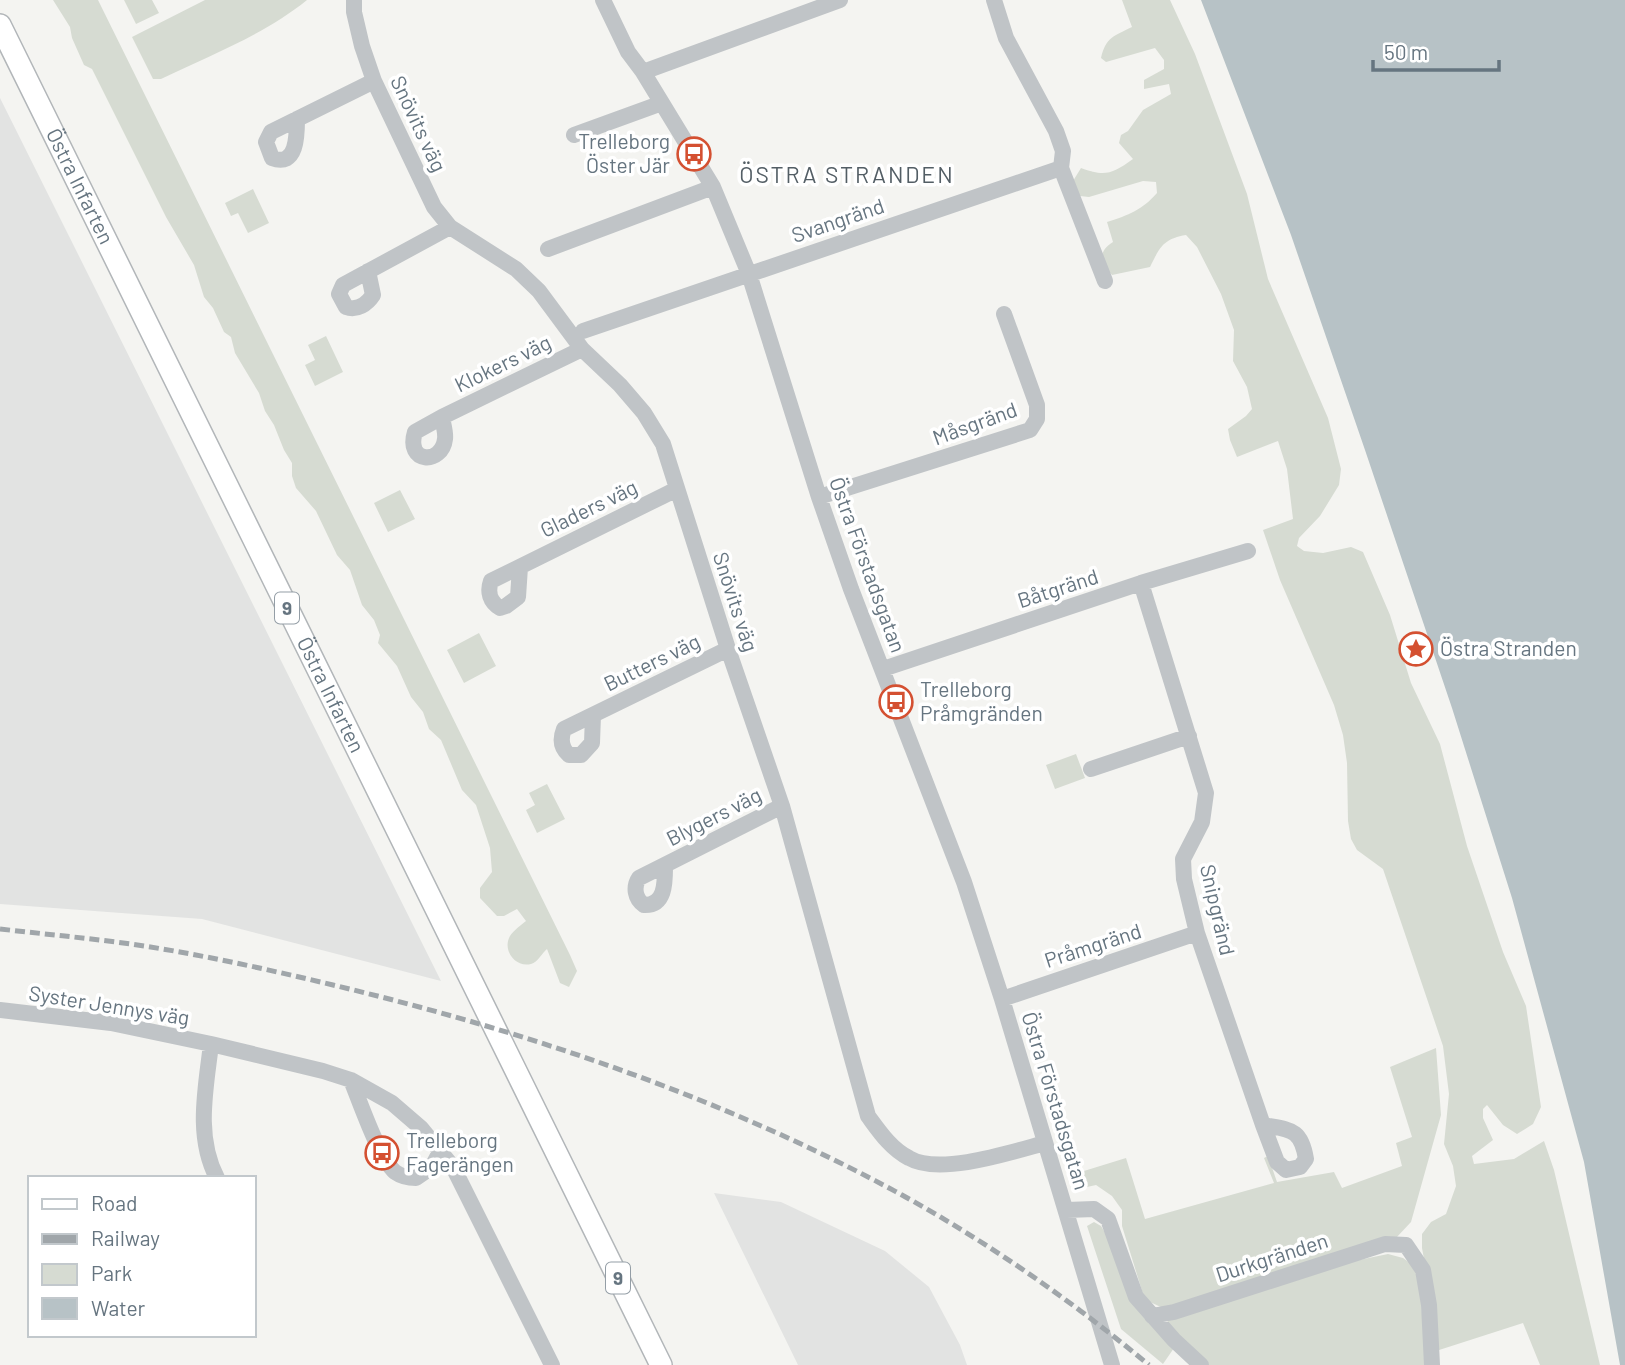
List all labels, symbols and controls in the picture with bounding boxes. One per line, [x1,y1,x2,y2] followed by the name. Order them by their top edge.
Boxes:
[1373,28,1499,72] scale bar
[1384,39,1428,64] text: 50 m
[386,71,453,175] street label: Snövits väg
[42,124,120,248] street label: Östra Infarten
[578,128,670,177] place label: Trelleborg Öster Jär
[675,135,713,173] bus stop icon: Trelleborg Öster Jär
[739,160,955,188] district label: ÖSTRA STRANDEN
[788,192,887,247] street label: Svangränd
[450,329,555,397] street label: Klokers väg
[929,396,1020,449] street label: Måsgränd
[536,473,641,542] street label: Gladers väg
[825,473,912,656] street label: Östra Förstadsgatan
[709,549,764,654] street label: Snövits väg
[1014,563,1101,612] street label: Båtgränd
[275,593,299,624] road number: 9
[599,628,704,696] street label: Butters väg
[1397,630,1435,668] place icon: Östra Stranden
[293,632,371,756] street label: Östra Infarten
[1440,635,1577,660] place label: Östra Stranden
[920,676,1043,725] place label: Trelleborg Pråmgränden
[877,683,915,721] bus stop icon: Trelleborg Pråmgränden
[662,781,765,850] street label: Blygers väg
[1196,862,1241,958] street label: Snipgränd
[1041,917,1144,972] street label: Pråmgränd
[27,979,191,1030] street label: Syster Jennys väg
[1017,1009,1095,1193] street label: Östra Förstadsgatan
[406,1127,514,1176] place label: Trelleborg Fagerängen
[363,1134,401,1172] bus stop icon: Trelleborg Fagerängen
[28,1176,256,1337] legend
[91,1190,137,1215] text: Road
[91,1225,160,1250] text: Railway
[1212,1227,1331,1286] street label: Durkgränden
[91,1260,132,1285] text: Park
[606,1262,630,1294] road number: 9
[91,1295,146,1320] text: Water

